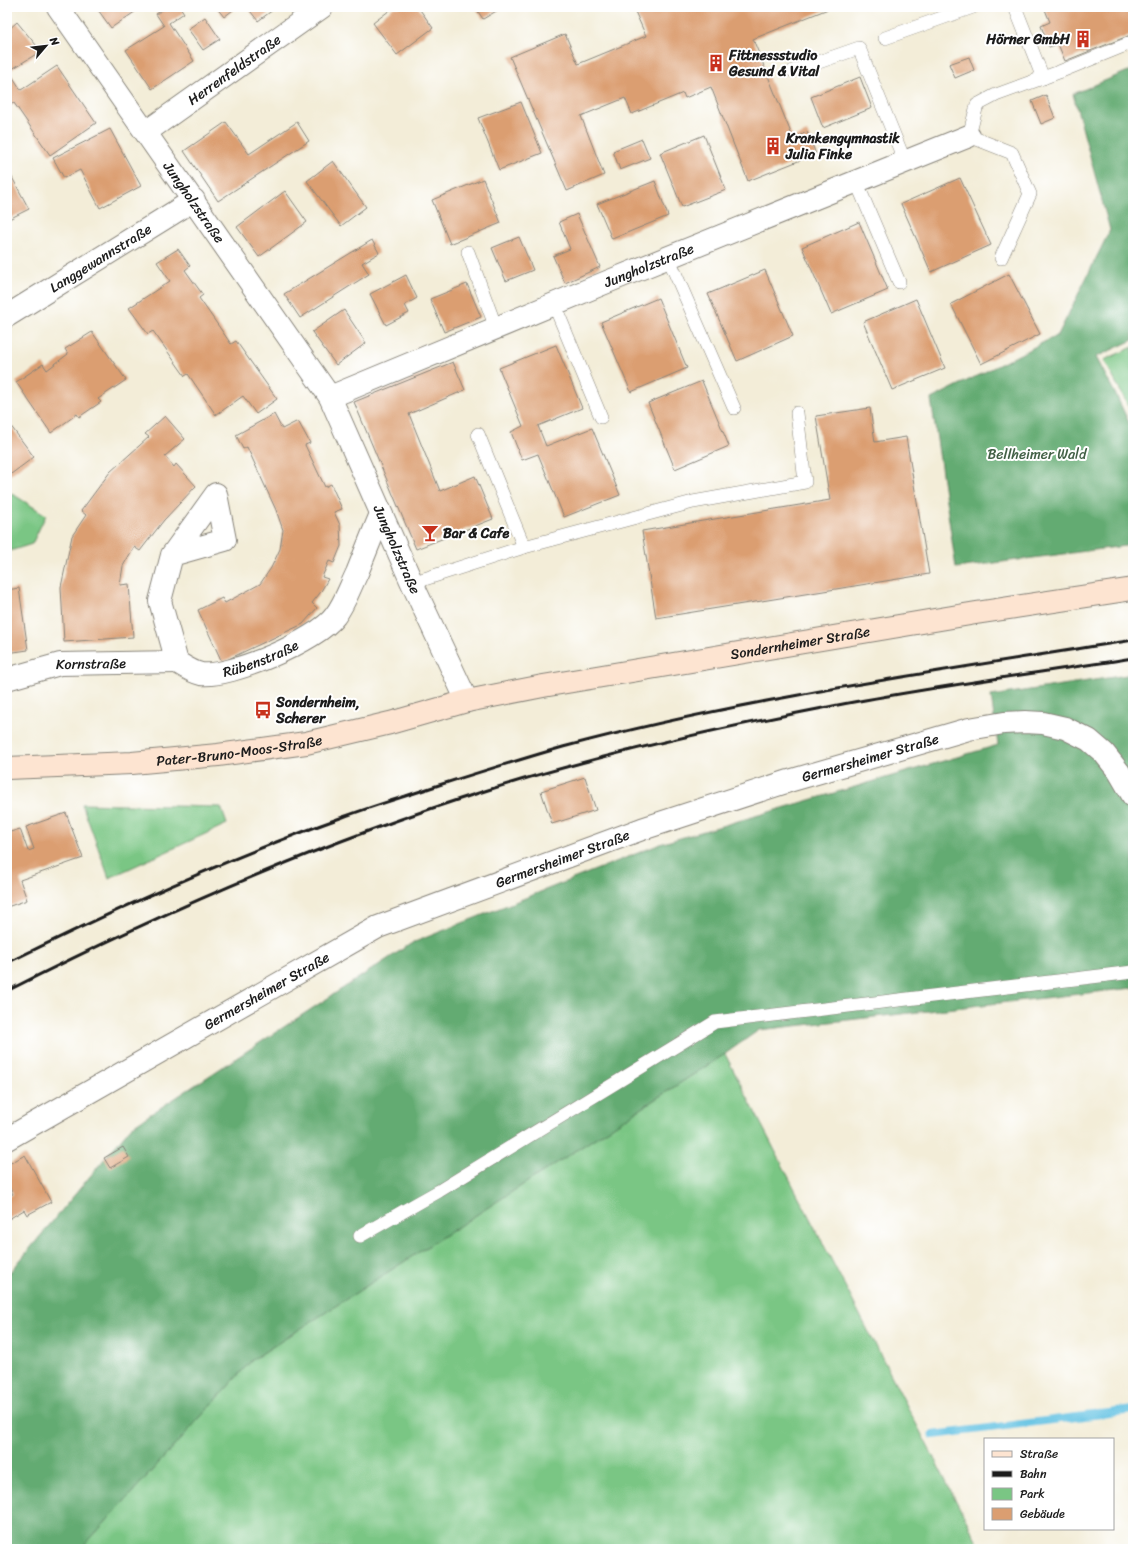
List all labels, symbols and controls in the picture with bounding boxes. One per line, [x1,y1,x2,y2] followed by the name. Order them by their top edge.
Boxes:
[26,26,66,66] north arrow
[985,27,1071,52] place label: Hörner GmbH
[182,28,286,112] street label: Herrenfeldstraße
[1073,29,1093,49] building icon: Hörner GmbH
[44,33,65,50] text: N
[728,43,820,84] place label: Fittnessstudio Gesund & Vital
[706,53,726,73] building icon: Fittnessstudio Gesund & Vital
[785,126,900,167] place label: Krankengymnastik Julia Finke
[763,136,783,156] building icon: Krankengymnastik Julia Finke
[156,155,231,249] street label: Jungholzstraße
[45,217,157,300] street label: Langgewannstraße
[599,236,698,295] street label: Jungholzstraße
[988,442,1088,467] park label: Bellheimer Wald
[366,500,427,598] street label: Jungholzstraße
[443,521,510,546] place label: Bar & Cafe
[420,523,440,543] bar icon: Bar & Cafe
[729,619,872,667] street label: Sondernheimer Straße
[220,633,303,685] street label: Rübenstraße
[56,651,126,677] street label: Kornstraße
[275,690,360,731] place label: Sondernheim, Scherer
[253,700,273,720] bus stop icon: Sondernheim, Scherer
[799,726,942,790] street label: Germersheimer Straße
[155,728,325,774] street label: Pater-Bruno-Moos-Straße
[492,823,633,895] street label: Germersheimer Straße
[199,945,335,1037] street label: Germersheimer Straße
[984,1438,1114,1530] legend
[1020,1443,1058,1465] text: Straße
[1020,1463,1047,1485] text: Bahn
[1020,1483,1045,1505] text: Park
[1020,1503,1065,1525] text: Gebäude

